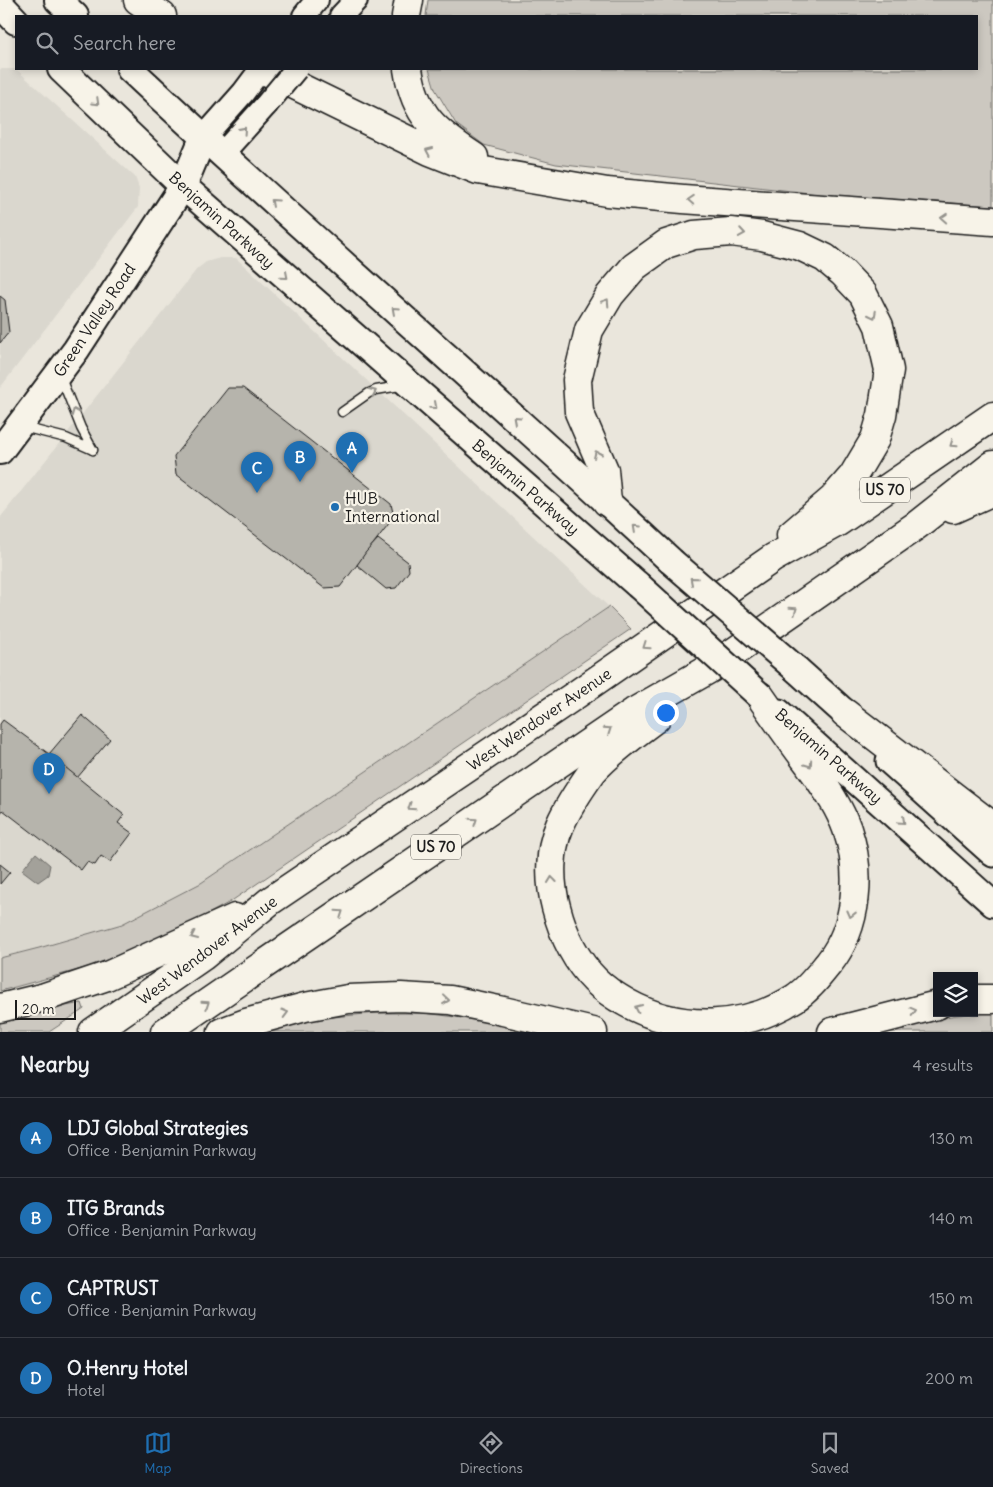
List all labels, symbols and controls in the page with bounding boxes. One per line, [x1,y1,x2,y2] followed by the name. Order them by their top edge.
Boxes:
[15,15,978,70] search box
[33,29,61,57] icon: search
[73,31,176,55] text: Search here
[90,97,99,106] one-way arrow
[237,126,246,135] one-way arrow
[425,146,434,157] one-way arrow
[165,167,279,273] street label: Benjamin Parkway
[687,194,695,205] one-way arrow
[270,199,279,208] one-way arrow
[940,212,948,223] one-way arrow
[738,228,747,238] one-way arrow
[49,259,139,381] street label: Green Valley Road
[279,270,288,279] one-way arrow
[600,299,609,308] one-way arrow
[391,307,400,316] one-way arrow
[867,309,877,318] one-way arrow
[368,388,377,399] one-way arrow
[428,401,437,410] one-way arrow
[71,408,81,417] one-way arrow
[512,415,521,424] one-way arrow
[336,432,368,473] pin: A
[468,435,584,539] street label: Benjamin Parkway
[949,438,959,447] one-way arrow
[284,441,316,482] pin: B
[593,450,604,459] one-way arrow
[241,452,273,493] pin: C
[860,478,910,502] road number: US 70
[345,488,440,526] place label: HUB International
[329,501,341,513] marker: HUB International
[632,525,641,534] one-way arrow
[690,577,699,586] one-way arrow
[788,607,798,616] one-way arrow
[642,640,652,649] one-way arrow
[463,663,615,775] street label: West Wendover Avenue
[653,700,679,726] your location
[771,704,887,808] street label: Benjamin Parkway
[603,727,612,736] one-way arrow
[33,753,65,794] pin: D
[803,758,811,767] one-way arrow
[407,800,416,810] one-way arrow
[896,815,905,824] one-way arrow
[468,818,478,827] one-way arrow
[411,834,461,860] road number: US 70
[547,876,558,884] one-way arrow
[133,891,281,1009] street label: West Wendover Avenue
[334,910,344,919] one-way arrow
[846,910,857,919] one-way arrow
[190,930,199,940] one-way arrow
[933,972,978,1017] map controls
[933,972,978,1017] button: layers
[442,994,450,1005] one-way arrow
[15,997,76,1020] scale bar
[22,1000,55,1018] text: 20 m
[200,1001,209,1011] one-way arrow
[634,1004,643,1014] one-way arrow
[908,1007,916,1017] one-way arrow
[281,1008,289,1018] one-way arrow
[20,1051,90,1078] text: Nearby
[912,1055,973,1075] text: 4 results
[67,1116,249,1140] text: LDJ Global Strategies
[31,1128,41,1148] text: A
[929,1128,973,1148] text: 130 m
[67,1140,257,1160] text: Office · Benjamin Parkway
[67,1196,165,1220] text: ITG Brands
[31,1208,41,1228] text: B
[929,1208,973,1228] text: 140 m
[67,1220,257,1240] text: Office · Benjamin Parkway
[67,1276,159,1300] text: CAPTRUST
[31,1288,41,1308] text: C
[929,1288,973,1308] text: 150 m
[67,1300,257,1320] text: Office · Benjamin Parkway
[67,1356,188,1380] text: O.Henry Hotel
[30,1368,42,1388] text: D
[925,1368,973,1388] text: 200 m
[67,1380,105,1400] text: Hotel
[144,1429,172,1477] tab: Map
[460,1429,523,1477] tab: Directions
[811,1429,849,1477] tab: Saved

